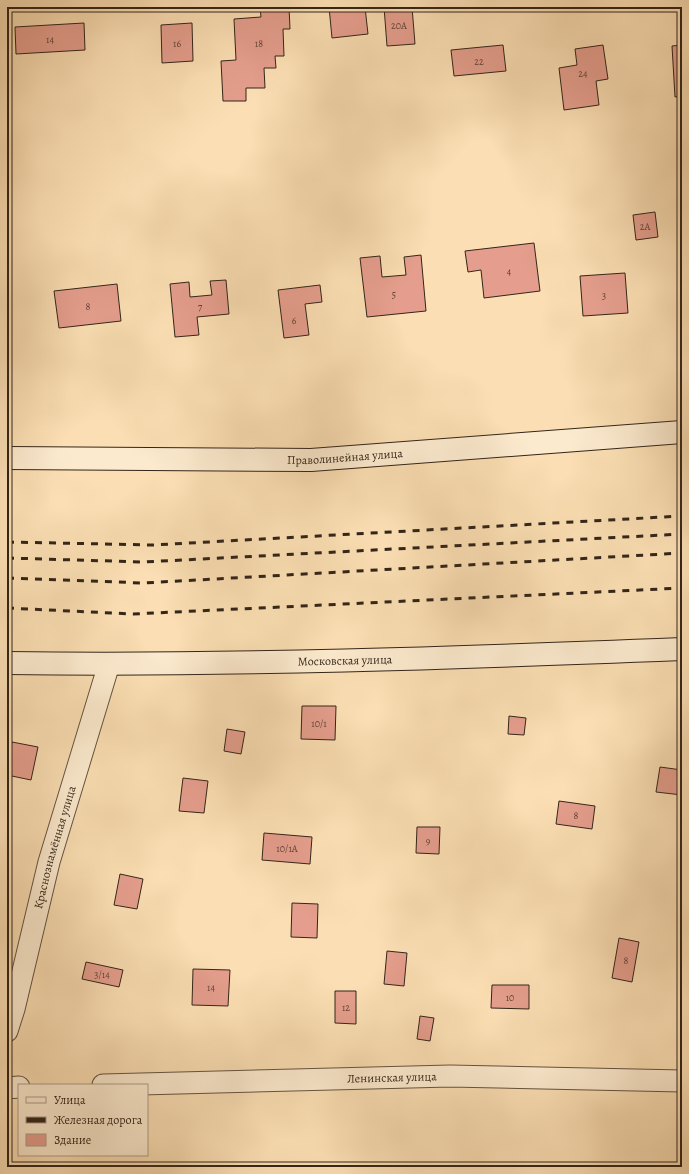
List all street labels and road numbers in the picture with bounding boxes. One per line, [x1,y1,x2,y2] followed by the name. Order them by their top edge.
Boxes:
[287,445,404,468] street label: Праволинейная улица
[298,651,393,670] street label: Московская улица
[30,783,80,910] street label: Краснознамённая улица
[347,1068,437,1087] street label: Ленинская улица

